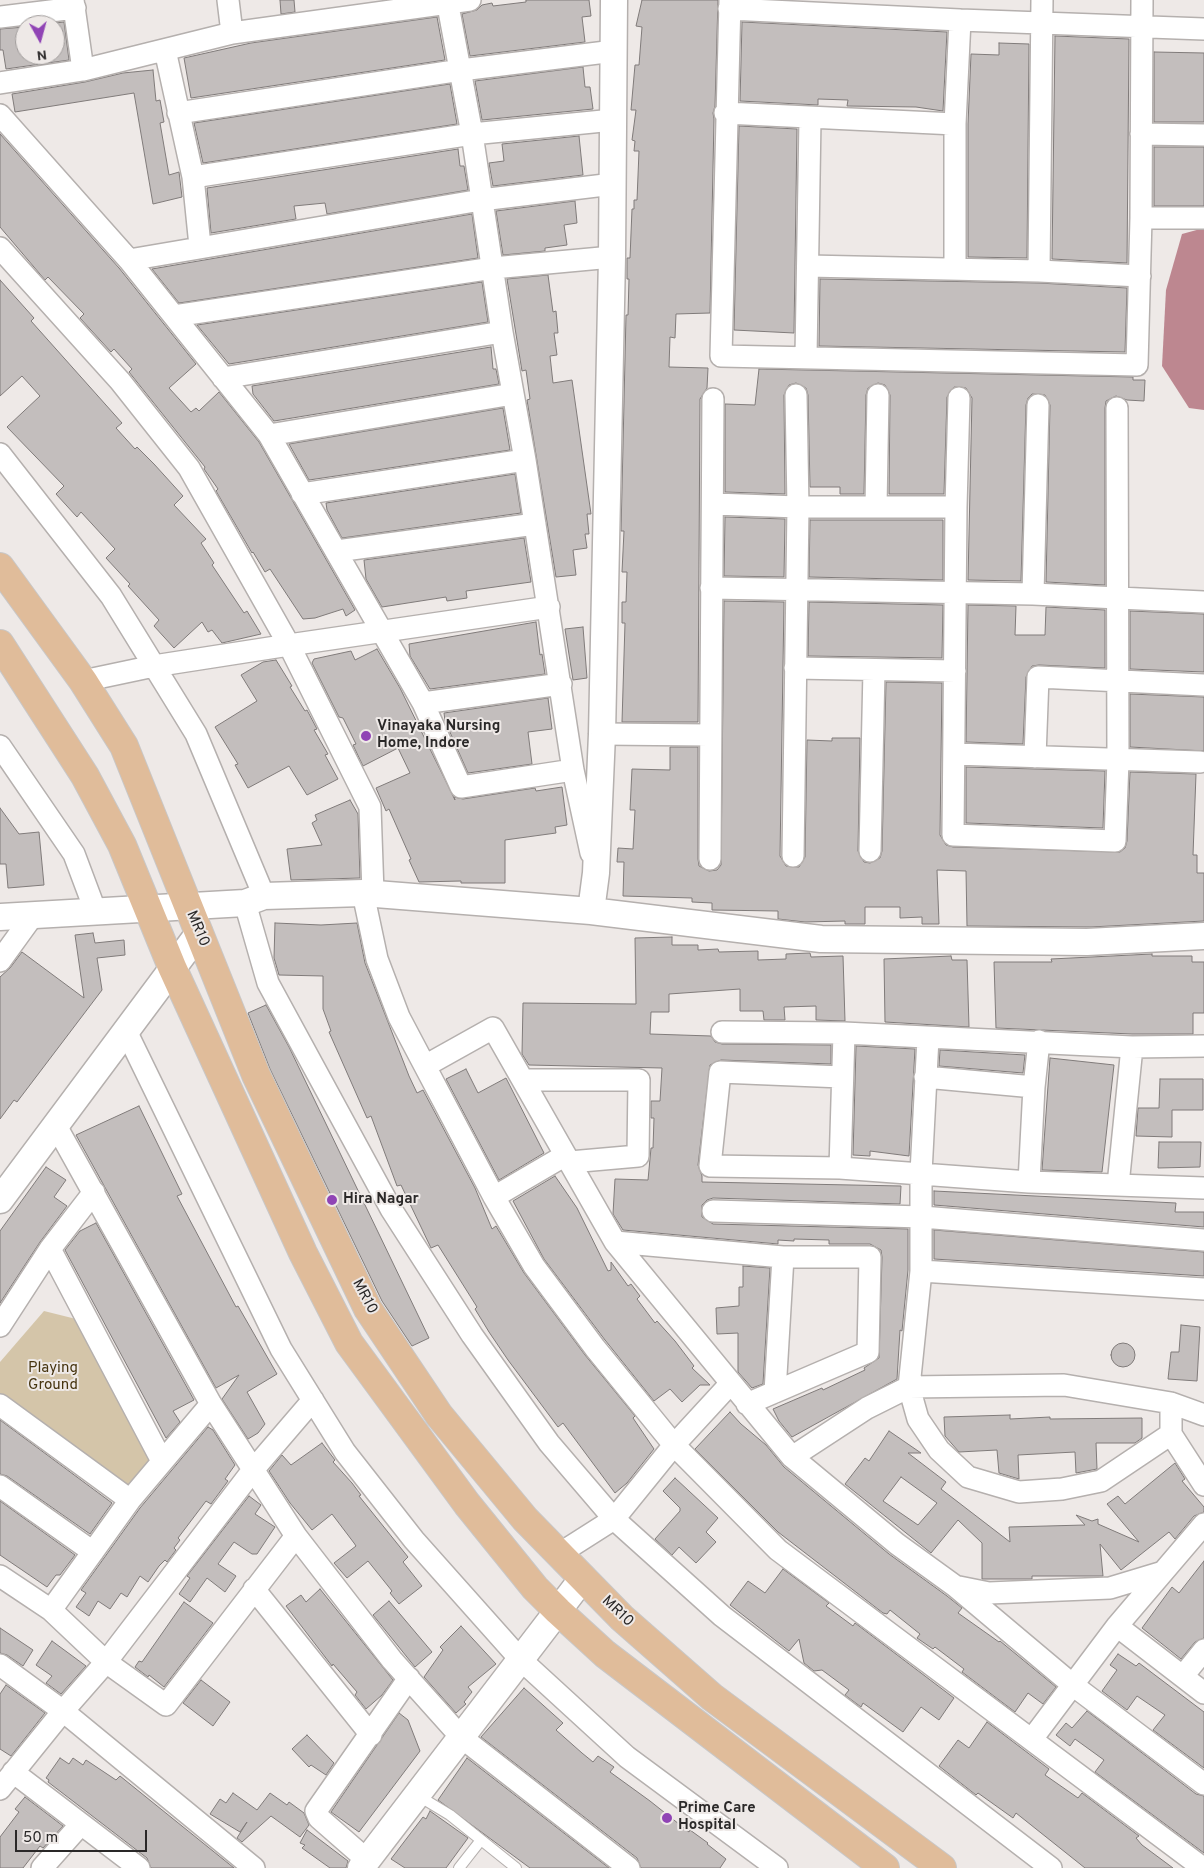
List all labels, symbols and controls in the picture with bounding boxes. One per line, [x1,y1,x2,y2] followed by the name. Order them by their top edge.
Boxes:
[15,15,65,65] north arrow
[36,45,48,63] text: N
[377,718,500,753] place label: Vinayaka Nursing Home, Indore
[359,729,373,743] marker: Vinayaka Nursing Home, Indore
[181,908,213,950] street label: MR10
[343,1191,419,1209] place label: Hira Nagar
[325,1193,339,1207] marker: Hira Nagar
[347,1276,381,1318] street label: MR10
[28,1360,78,1395] park label: Playing Ground
[597,1593,637,1631] street label: MR10
[678,1800,756,1835] place label: Prime Care Hospital
[660,1811,674,1825] marker: Prime Care Hospital
[18,1820,150,1852] scale bar
[23,1829,58,1848] text: 50 m

